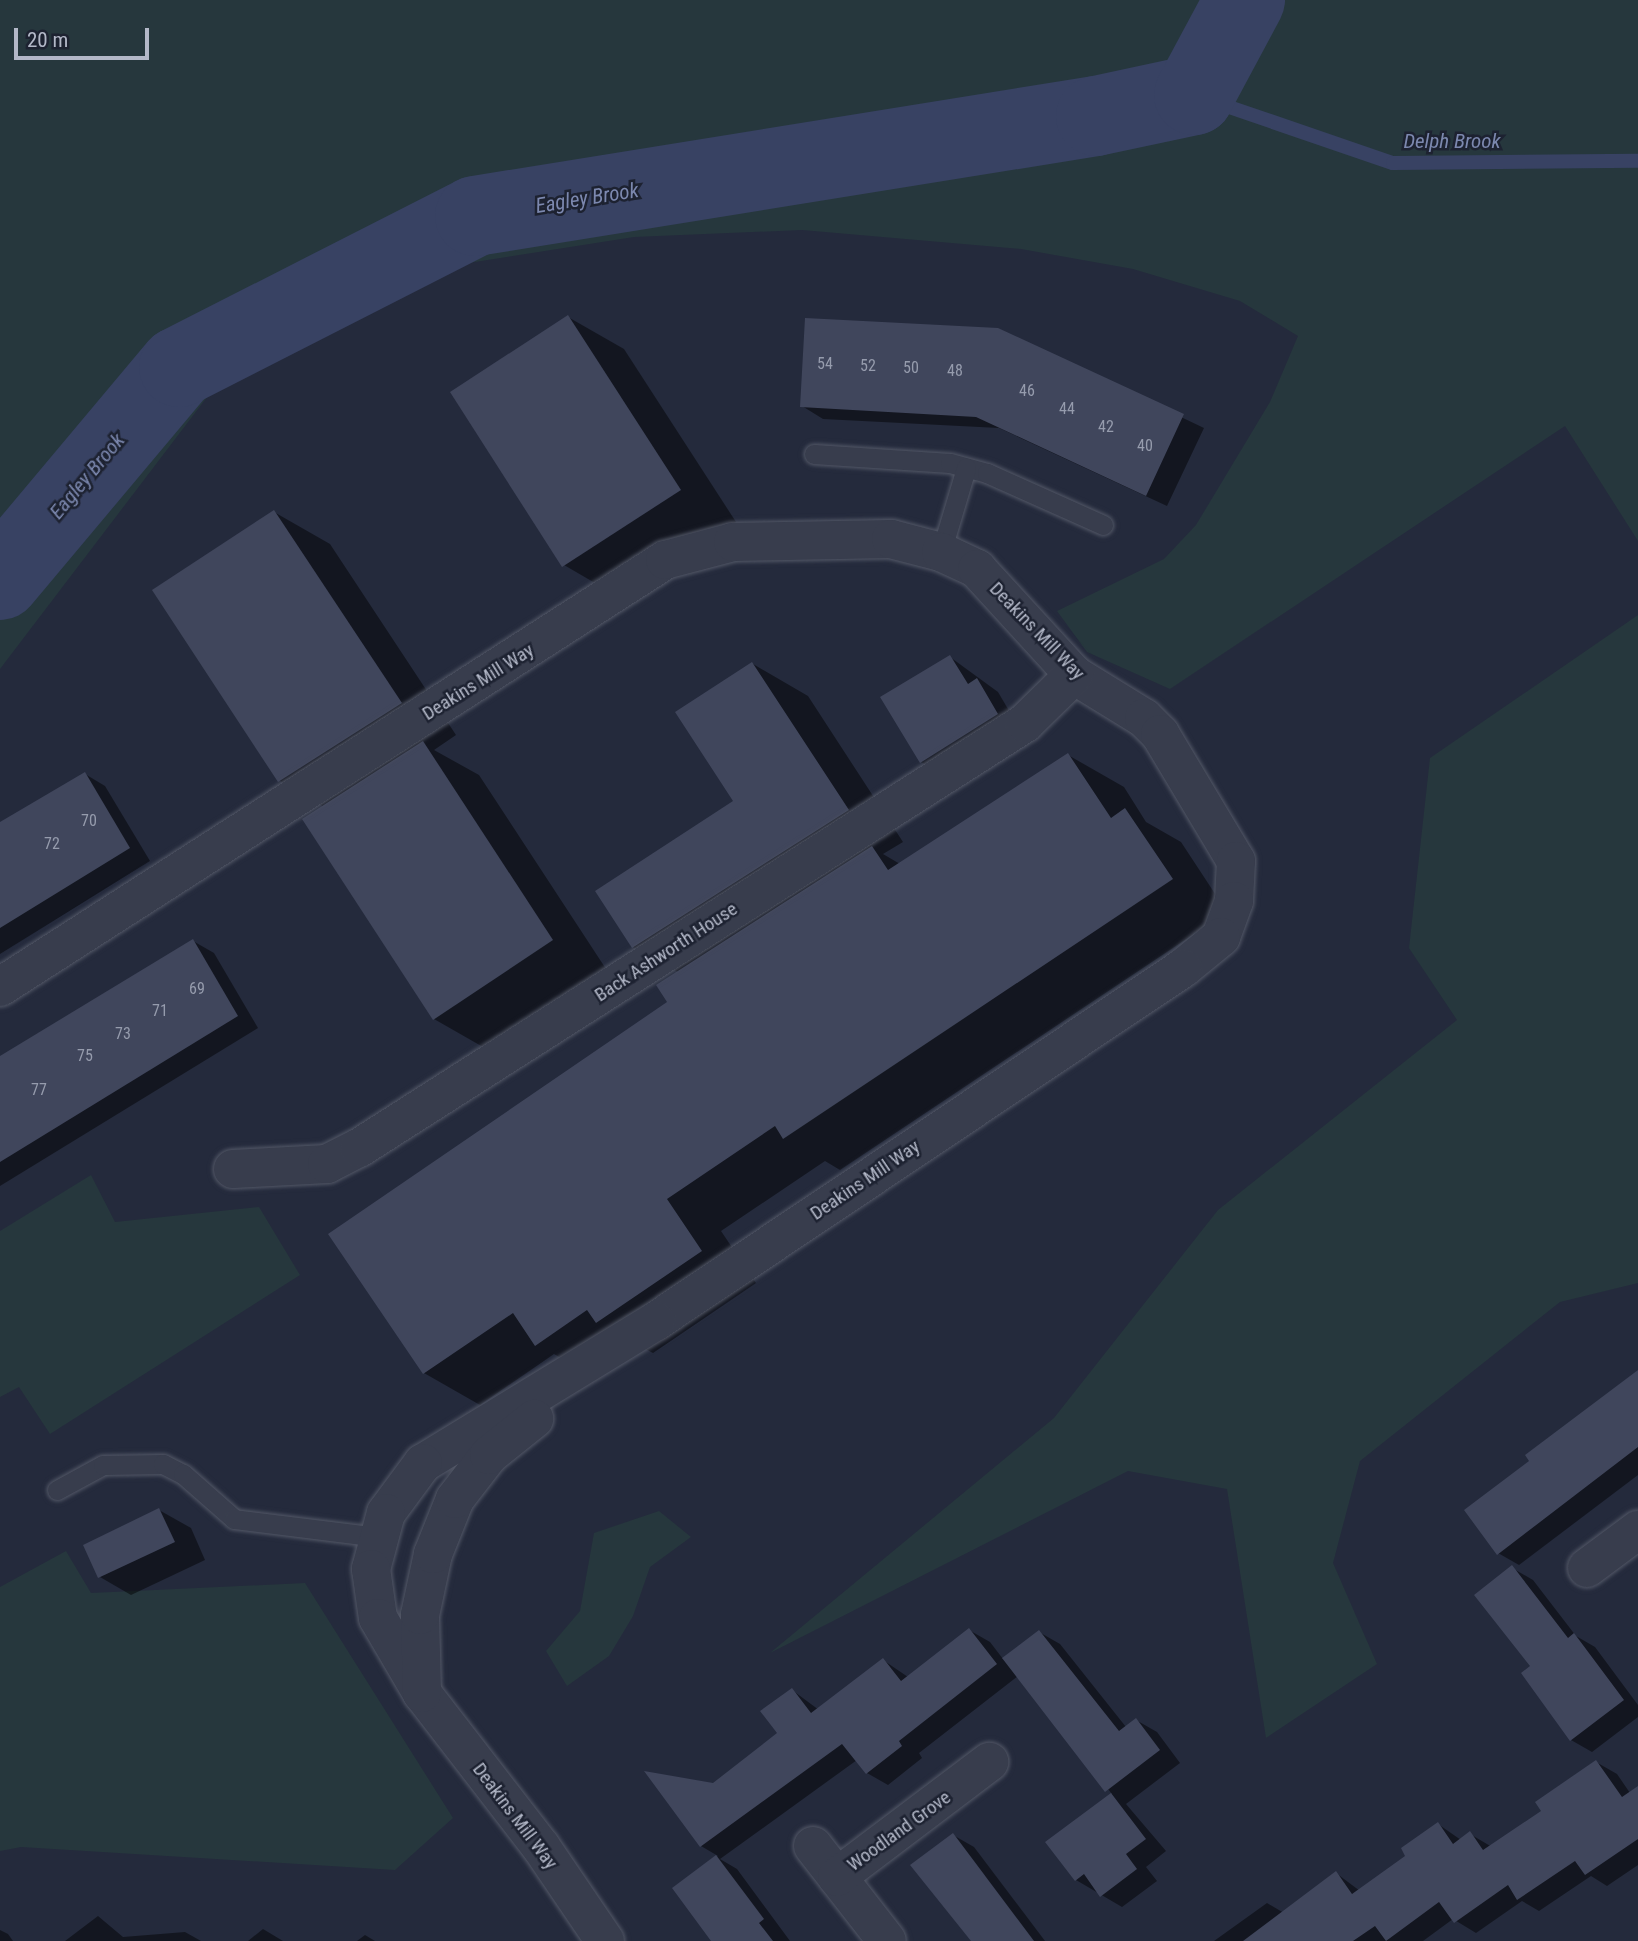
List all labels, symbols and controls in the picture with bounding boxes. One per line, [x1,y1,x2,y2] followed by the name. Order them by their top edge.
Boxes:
[18,14,152,58] scale bar
[27,28,68,52] text: 20 m
[1403,128,1501,154] water label: Delph Brook
[534,177,640,219] water label: Eagley Brook
[817,354,833,374] house number: 54
[860,356,876,376] house number: 52
[903,358,919,378] house number: 50
[947,361,963,381] house number: 48
[1019,381,1035,401] house number: 46
[1059,399,1075,419] house number: 44
[1098,417,1114,437] house number: 42
[44,428,130,524] water label: Eagley Brook
[1137,436,1153,456] house number: 40
[985,577,1089,685] street label: Deakins Mill Way
[418,639,538,725] street label: Deakins Mill Way
[81,811,97,831] house number: 70
[44,834,60,854] house number: 72
[590,897,742,1007] street label: Back Ashworth House
[189,979,205,999] house number: 69
[152,1001,168,1021] house number: 71
[115,1024,131,1044] house number: 73
[77,1046,93,1066] house number: 75
[31,1080,47,1100] house number: 77
[806,1135,924,1225] street label: Deakins Mill Way
[468,1758,562,1874] street label: Deakins Mill Way
[843,1786,955,1876] street label: Woodland Grove

